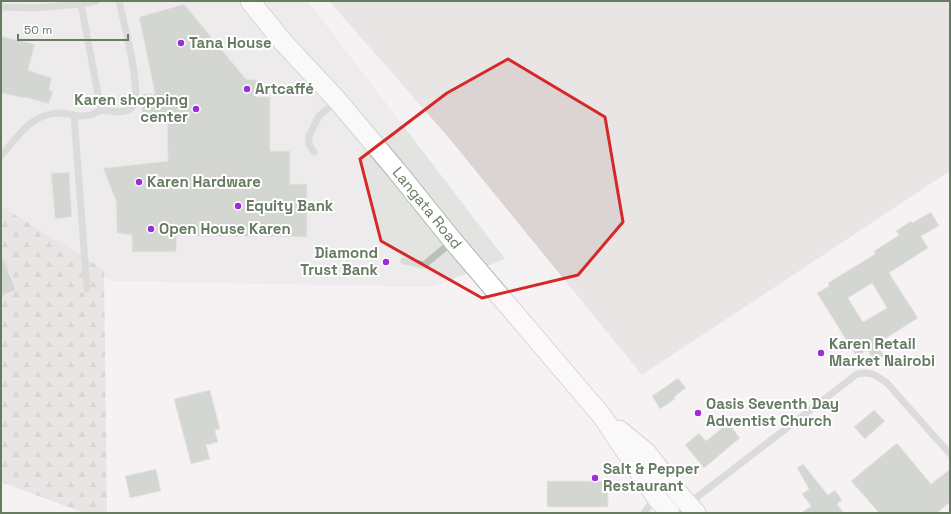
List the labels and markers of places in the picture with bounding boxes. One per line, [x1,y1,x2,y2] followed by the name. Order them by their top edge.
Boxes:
[189,33,272,52] place label: Tana House
[176,38,186,48] marker: Tana House
[255,79,314,98] place label: Artcaffé
[242,84,252,94] marker: Artcaffé
[74,90,188,126] place label: Karen shopping center
[191,104,201,114] marker: Karen shopping center
[147,172,261,191] place label: Karen Hardware
[134,177,144,187] marker: Karen Hardware
[246,196,334,215] place label: Equity Bank
[233,201,243,211] marker: Equity Bank
[159,219,291,238] place label: Open House Karen
[146,224,156,234] marker: Open House Karen
[300,243,379,279] place label: Diamond Trust Bank
[381,257,391,267] marker: Diamond Trust Bank
[829,334,935,370] place label: Karen Retail Market Nairobi
[816,348,826,358] marker: Karen Retail Market Nairobi
[706,394,839,430] place label: Oasis Seventh Day Adventist Church
[693,408,703,418] marker: Oasis Seventh Day Adventist Church
[603,459,699,495] place label: Salt & Pepper Restaurant
[590,473,600,483] marker: Salt & Pepper Restaurant

